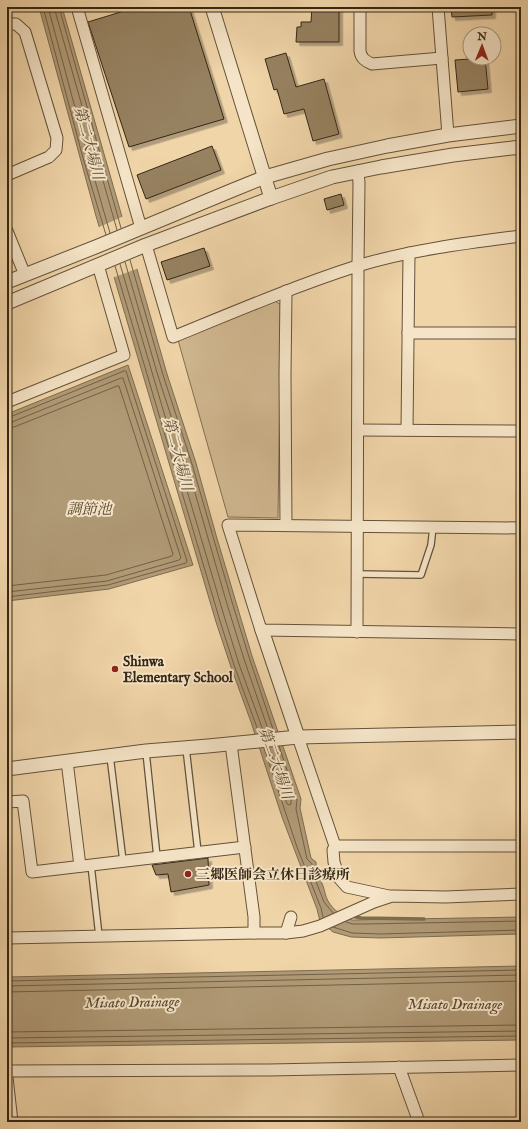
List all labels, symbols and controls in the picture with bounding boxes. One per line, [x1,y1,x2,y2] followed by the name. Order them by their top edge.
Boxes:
[462,26,502,66] north arrow
[476,30,488,44] text: N
[70,104,108,184] water label: 第二大場川
[159,415,197,495] water label: 第二大場川
[66,500,113,519] water label: 調節池
[123,653,234,687] place label: Shinwa Elementary School
[110,664,120,674] marker: Shinwa Elementary School
[254,725,297,804] water label: 第二大場川
[196,866,350,884] place label: 三郷医師会立休日診療所
[183,869,193,879] marker: 三郷医師会立休日診療所
[84,992,180,1014] water label: Misato Drainage
[408,995,502,1015] water label: Misato Drainage

